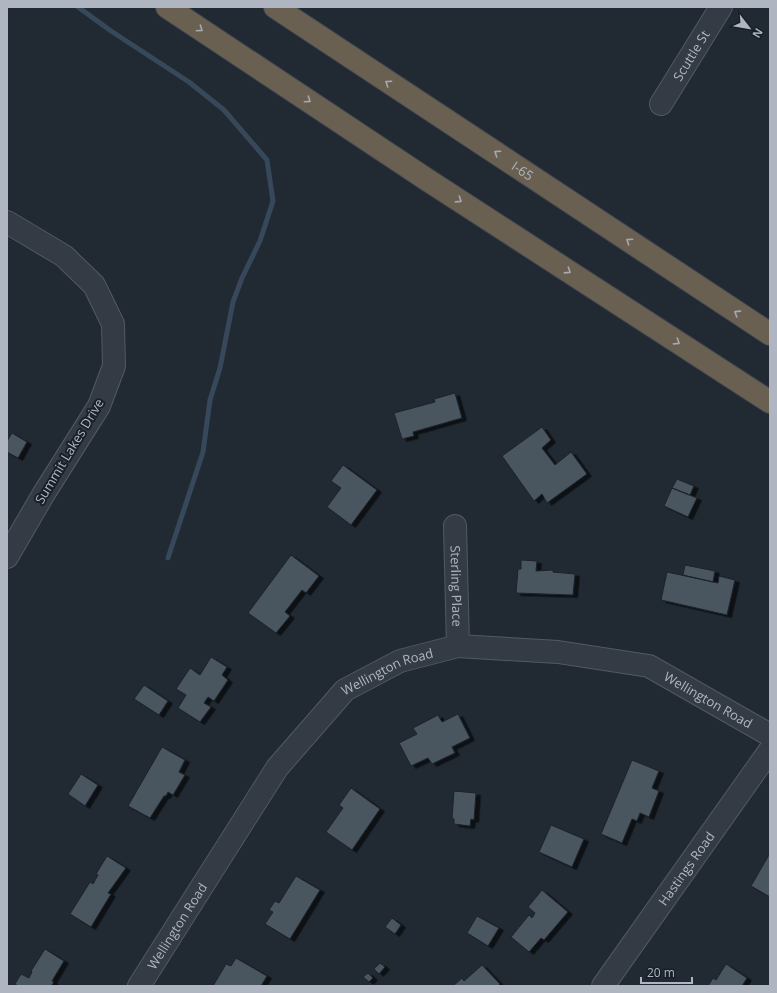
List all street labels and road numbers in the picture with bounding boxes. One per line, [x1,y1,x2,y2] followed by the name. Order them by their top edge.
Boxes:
[668,26,714,84] street label: Scuttle St
[508,157,537,184] street label: I-65
[30,395,108,507] street label: Summit Lakes Drive
[446,545,467,627] street label: Sterling Place
[338,644,435,699] street label: Wellington Road
[661,667,756,732] street label: Wellington Road
[654,828,719,909] street label: Hastings Road
[143,879,211,973] street label: Wellington Road

